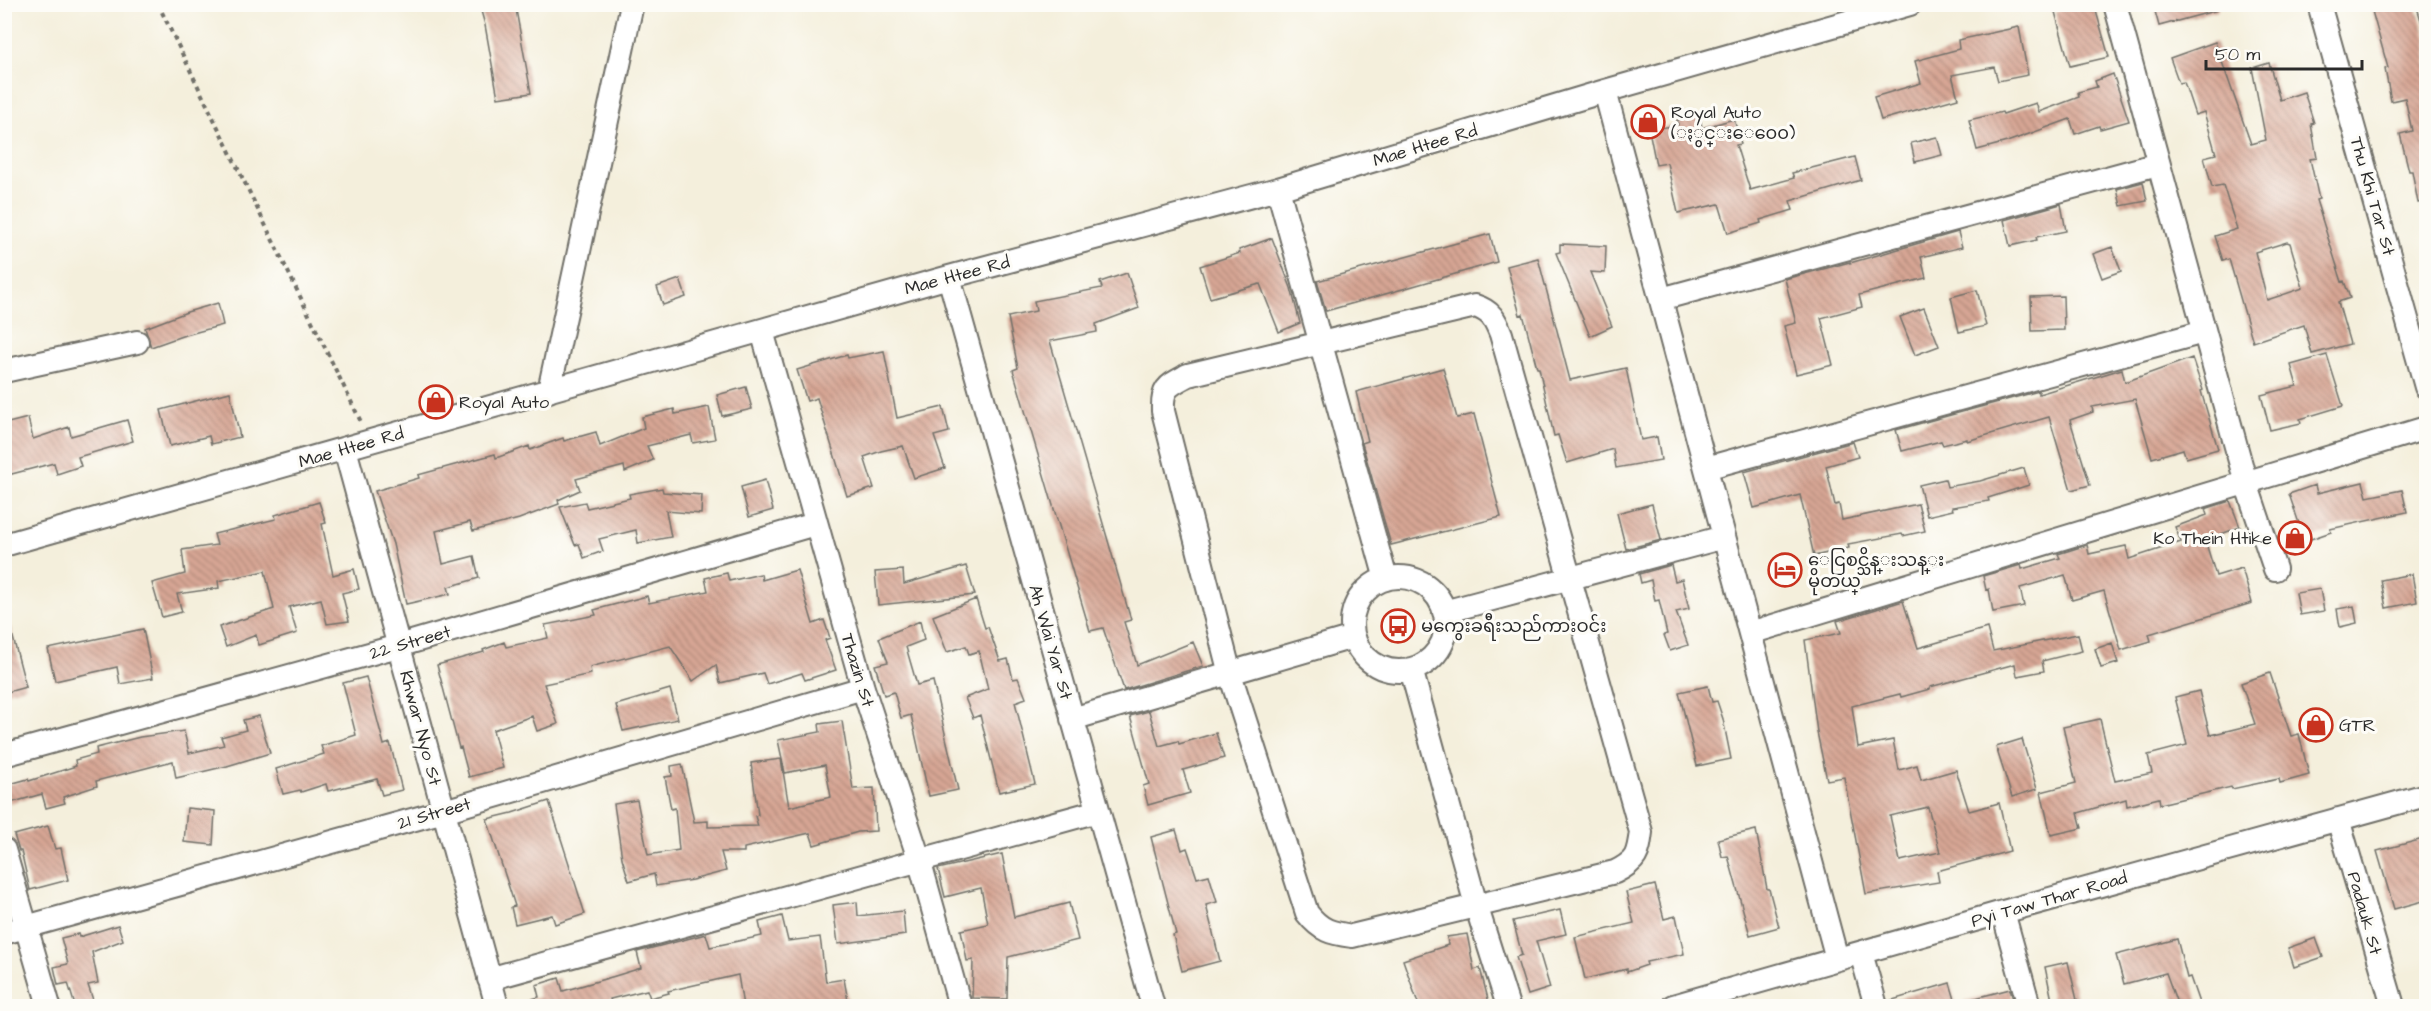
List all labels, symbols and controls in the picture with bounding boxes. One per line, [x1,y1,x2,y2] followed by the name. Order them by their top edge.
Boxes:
[2206,33,2362,71] scale bar
[2215,42,2260,67] text: 50 m
[1671,100,1795,148] place label: Royal Auto (ႏွင္းေ၀ေ၀)
[1630,104,1666,140] shop icon: Royal Auto (ႏွင္းေ၀ေ၀)
[1370,118,1480,173] street label: Mae Htee Rd
[2344,134,2402,259] street label: Thu Khi Tar St
[902,249,1012,302] street label: Mae Htee Rd
[418,384,454,420] shop icon: Royal Auto
[459,390,549,416] place label: Royal Auto
[296,421,406,474] street label: Mae Htee Rd
[2277,520,2313,556] shop icon: Ko Thein Htike
[2153,526,2272,551] place label: Ko Thein Htike
[1808,546,1944,596] place label: ေငြစင္သိန္းသန္း မိုတယ္
[1767,552,1803,588] hotel icon: ေငြစင္သိန္းသန္း မိုတယ္
[1022,582,1079,703] street label: Ah Wai Yar St
[1380,608,1416,644] bus stop icon: မကွေးခရီးသည်ကားဝင်း
[1421,612,1607,641] place label: မကွေးခရီးသည်ကားဝင်း
[367,619,454,666] street label: 22 Street
[834,630,881,711] street label: Thazin St
[392,668,448,789] street label: Khwar Nyo St
[2298,707,2334,743] shop icon: GTR
[2339,713,2376,738] place label: GTR
[394,791,474,836] street label: 21 Street
[1968,865,2130,935] street label: Pyi Taw Thar Road
[2341,869,2388,958] street label: Padauk St

